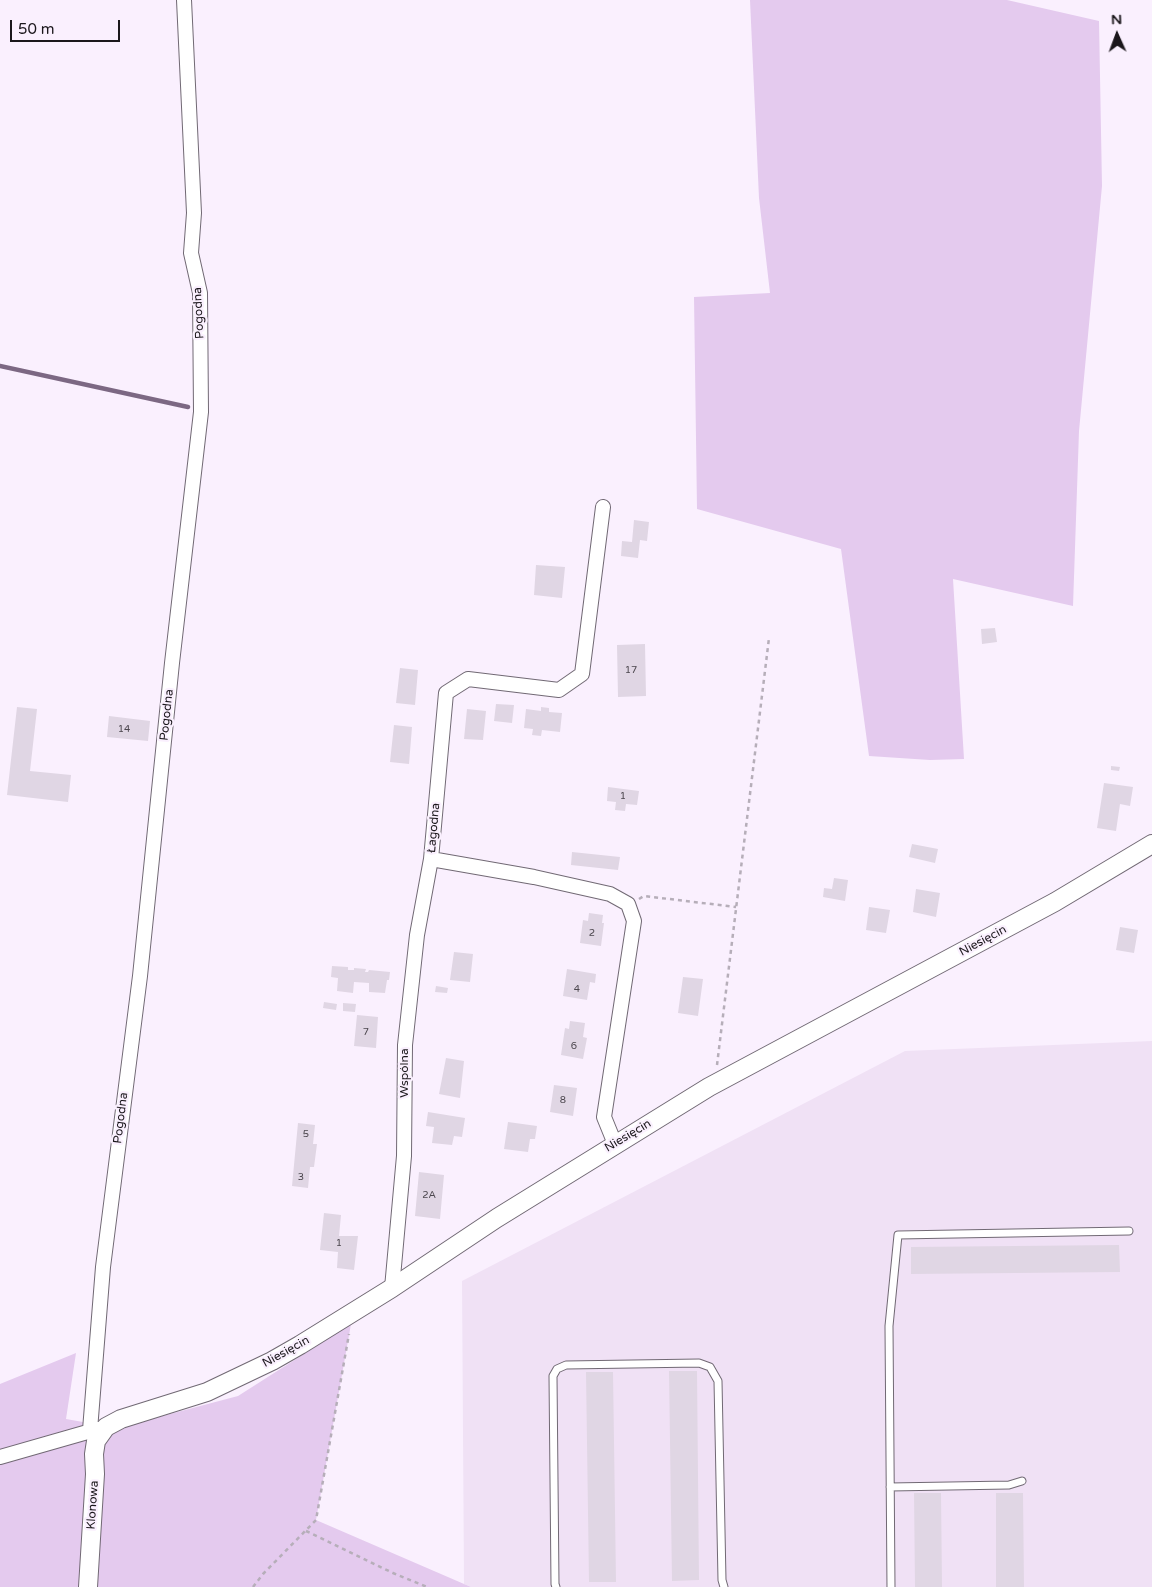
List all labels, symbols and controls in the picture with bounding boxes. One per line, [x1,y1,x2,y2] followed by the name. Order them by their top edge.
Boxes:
[12,10,122,42] scale bar
[1092,10,1142,60] north arrow
[1111,11,1122,28] text: N
[18,20,55,38] text: 50 m
[190,287,208,339] street label: Pogodna
[625,664,637,676] house number: 17
[157,689,177,741] street label: Pogodna
[118,723,130,735] house number: 14
[620,790,626,802] house number: 1
[425,802,443,854] street label: Łagodna
[957,923,1009,959] street label: Niesięcin
[589,927,595,939] house number: 2
[574,983,580,995] house number: 4
[363,1026,369,1038] house number: 7
[571,1040,577,1052] house number: 6
[398,1048,412,1098] street label: Wspólna
[111,1091,131,1145] street label: Pogodna
[560,1094,566,1106] house number: 8
[602,1117,654,1155] street label: Niesięcin
[303,1128,309,1140] house number: 5
[298,1171,304,1183] house number: 3
[422,1189,436,1201] house number: 2A
[336,1237,342,1249] house number: 1
[260,1333,312,1371] street label: Niesięcin
[84,1480,102,1530] street label: Klonowa

